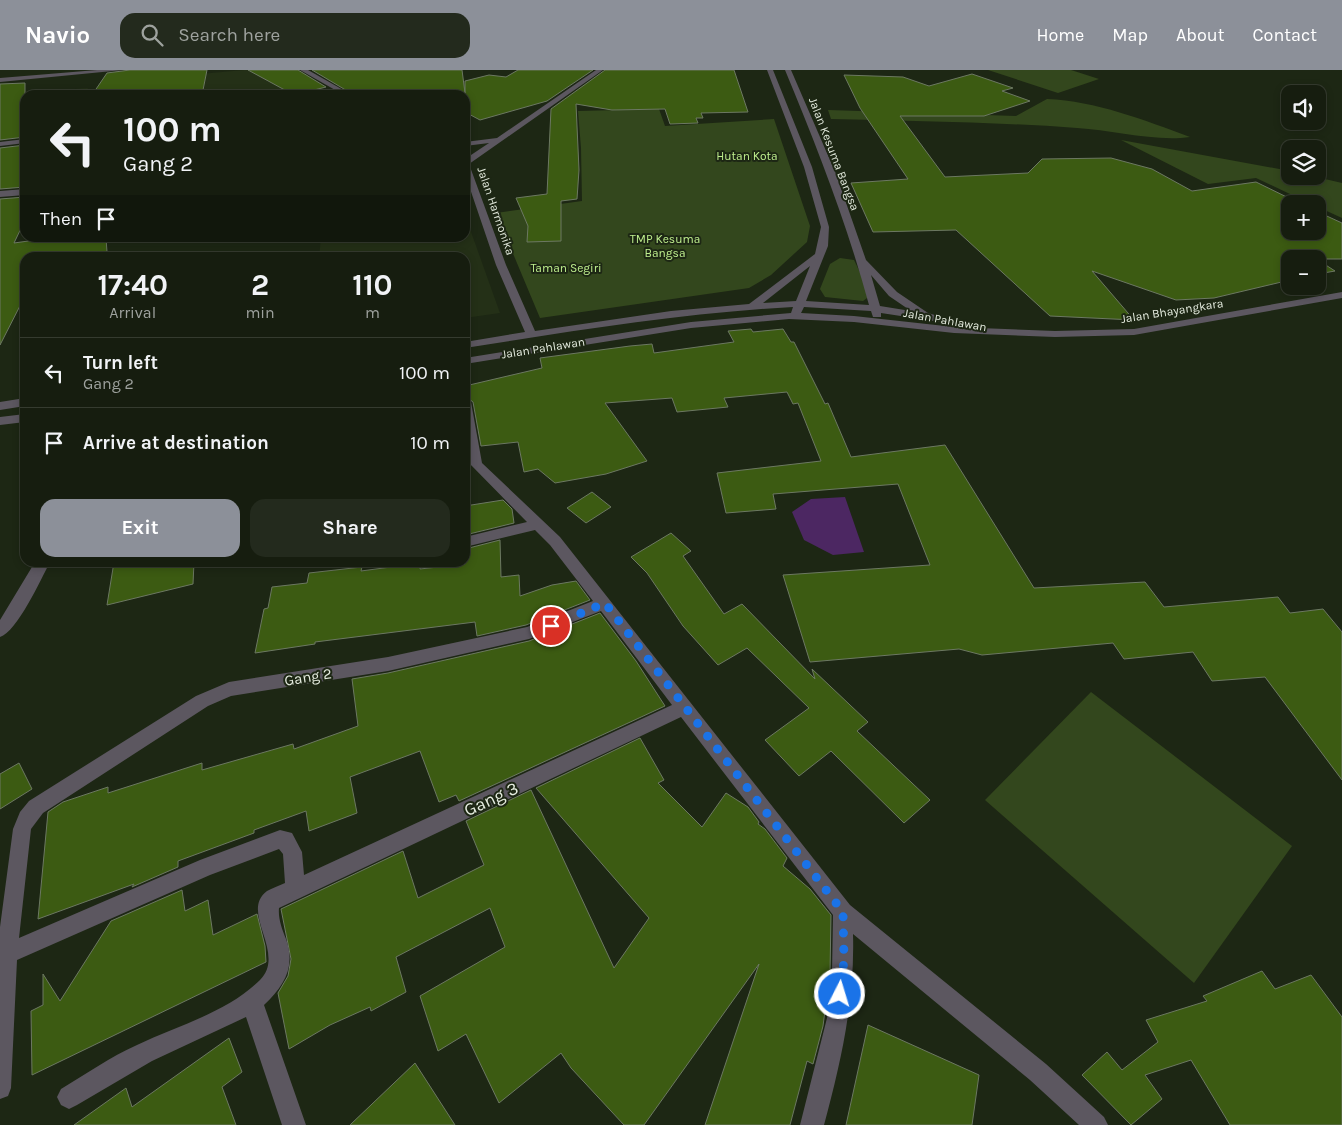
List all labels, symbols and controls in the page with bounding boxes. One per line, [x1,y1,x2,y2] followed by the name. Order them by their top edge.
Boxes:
[120,13,470,58] search box
[25,21,90,49] text: Navio
[138,21,166,49] icon: search
[178,24,280,46] text: Search here
[1036,24,1084,46] text: Home
[1112,24,1148,46] text: Map
[1176,24,1225,46] text: About
[1253,24,1317,46] text: Contact
[1281,85,1326,295] map controls
[1281,85,1326,130] button: sound
[806,95,862,213] street label: Jalan Kesuma Bangsa
[123,109,222,150] text: 100 m
[40,110,105,175] icon: left
[1281,140,1326,185] button: layers
[716,149,778,163] park label: Hutan Kota
[123,151,193,177] text: Gang 2
[474,165,518,257] street label: Jalan Harmonika
[1281,195,1326,240] button: +
[92,205,120,233] icon: arrive
[40,208,82,230] text: Then
[630,232,700,260] park label: TMP Kesuma Bangsa
[1281,250,1326,295] button: −
[530,261,602,275] park label: Taman Segiri
[97,267,168,303] text: 17:40
[251,267,269,303] text: 2
[352,267,393,303] text: 110
[1120,296,1224,326] street label: Jalan Bhayangkara
[109,303,156,322] text: Arrival
[245,303,275,322] text: min
[365,303,380,322] text: m
[902,306,988,334] street label: Jalan Pahlawan
[500,334,586,362] street label: Jalan Pahlawan
[83,352,158,374] text: Turn left
[40,359,68,387] icon: left
[399,362,450,384] text: 100 m
[83,374,134,393] text: Gang 2
[40,429,68,457] icon: arrive
[83,432,269,454] text: Arrive at destination
[410,432,450,454] text: 10 m
[40,499,240,557] button: Exit
[250,499,450,557] button: Share
[530,605,572,647] pin
[537,612,565,640] icon: arrive
[283,664,333,690] street label: Gang 2
[460,777,522,821] street label: Gang 3
[813,967,865,1019] position arrow

